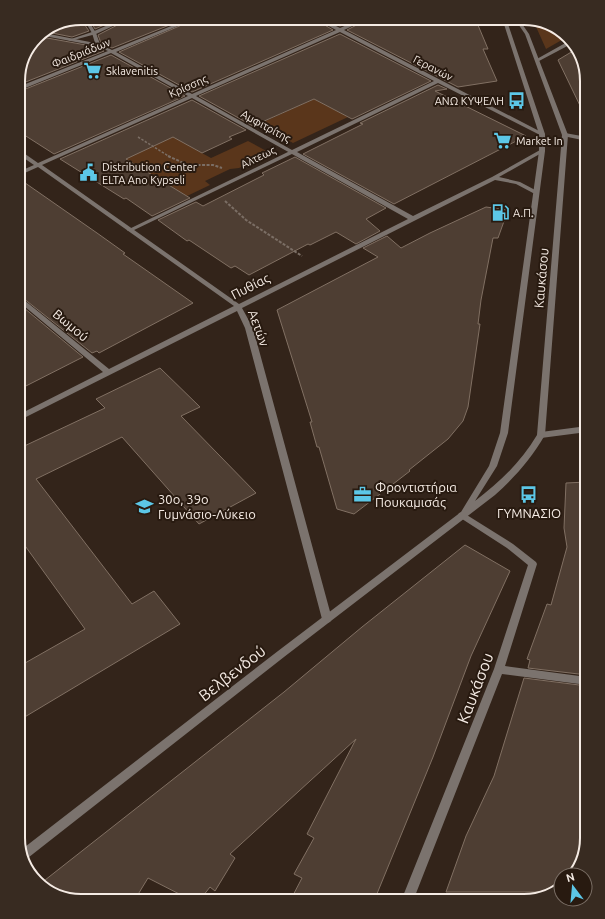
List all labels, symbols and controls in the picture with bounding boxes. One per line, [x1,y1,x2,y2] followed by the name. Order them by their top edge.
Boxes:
[50,36,113,70] street label: Φαιδριάδων
[411,53,455,83] street label: Γερανών
[83,61,103,81] supermarket icon: Sklavenitis
[106,65,158,77] place label: Sklavenitis
[167,72,209,101] street label: Κρίσσης
[507,91,527,111] bus stop icon: ΑΝΩ ΚΥΨΕΛΗ
[435,95,504,107] place label: ΑΝΩ ΚΥΨΕΛΗ
[239,107,293,145] street label: Αμφιτρίτης
[493,131,513,151] supermarket icon: Market In
[516,135,563,147] place label: Market In
[239,143,278,171] street label: Αλτεως
[102,161,198,186] place label: Distribution Center ELTA Ano Kypseli
[79,163,99,183] public building icon: Distribution Center ELTA Ano Kypseli
[490,203,510,223] fuel station icon: Α.Π.
[513,207,533,219] place label: Α.Π.
[531,247,551,309] street label: Καυκάσου
[228,270,272,302] street label: Πυθίας
[51,306,91,344] street label: Βωμού
[246,308,272,349] street label: Αετών
[375,480,457,510] place label: Φροντιστήρια Πουκαμισάς
[352,484,372,504] office icon: Φροντιστήρια Πουκαμισάς
[519,484,539,504] bus stop icon: ΓΥΜΝΑΣΙΟ
[158,492,256,521] place label: 30ο, 39ο Γυμνάσιο-Λύκειο
[135,496,155,516] school or university icon: 30ο, 39ο Γυμνάσιο-Λύκειο
[497,506,561,520] place label: ΓΥΜΝΑΣΙΟ
[195,641,269,705] street label: Βελβενδού
[453,650,497,726] street label: Καυκάσου
[553,867,593,907] north arrow
[565,870,576,884] text: N

